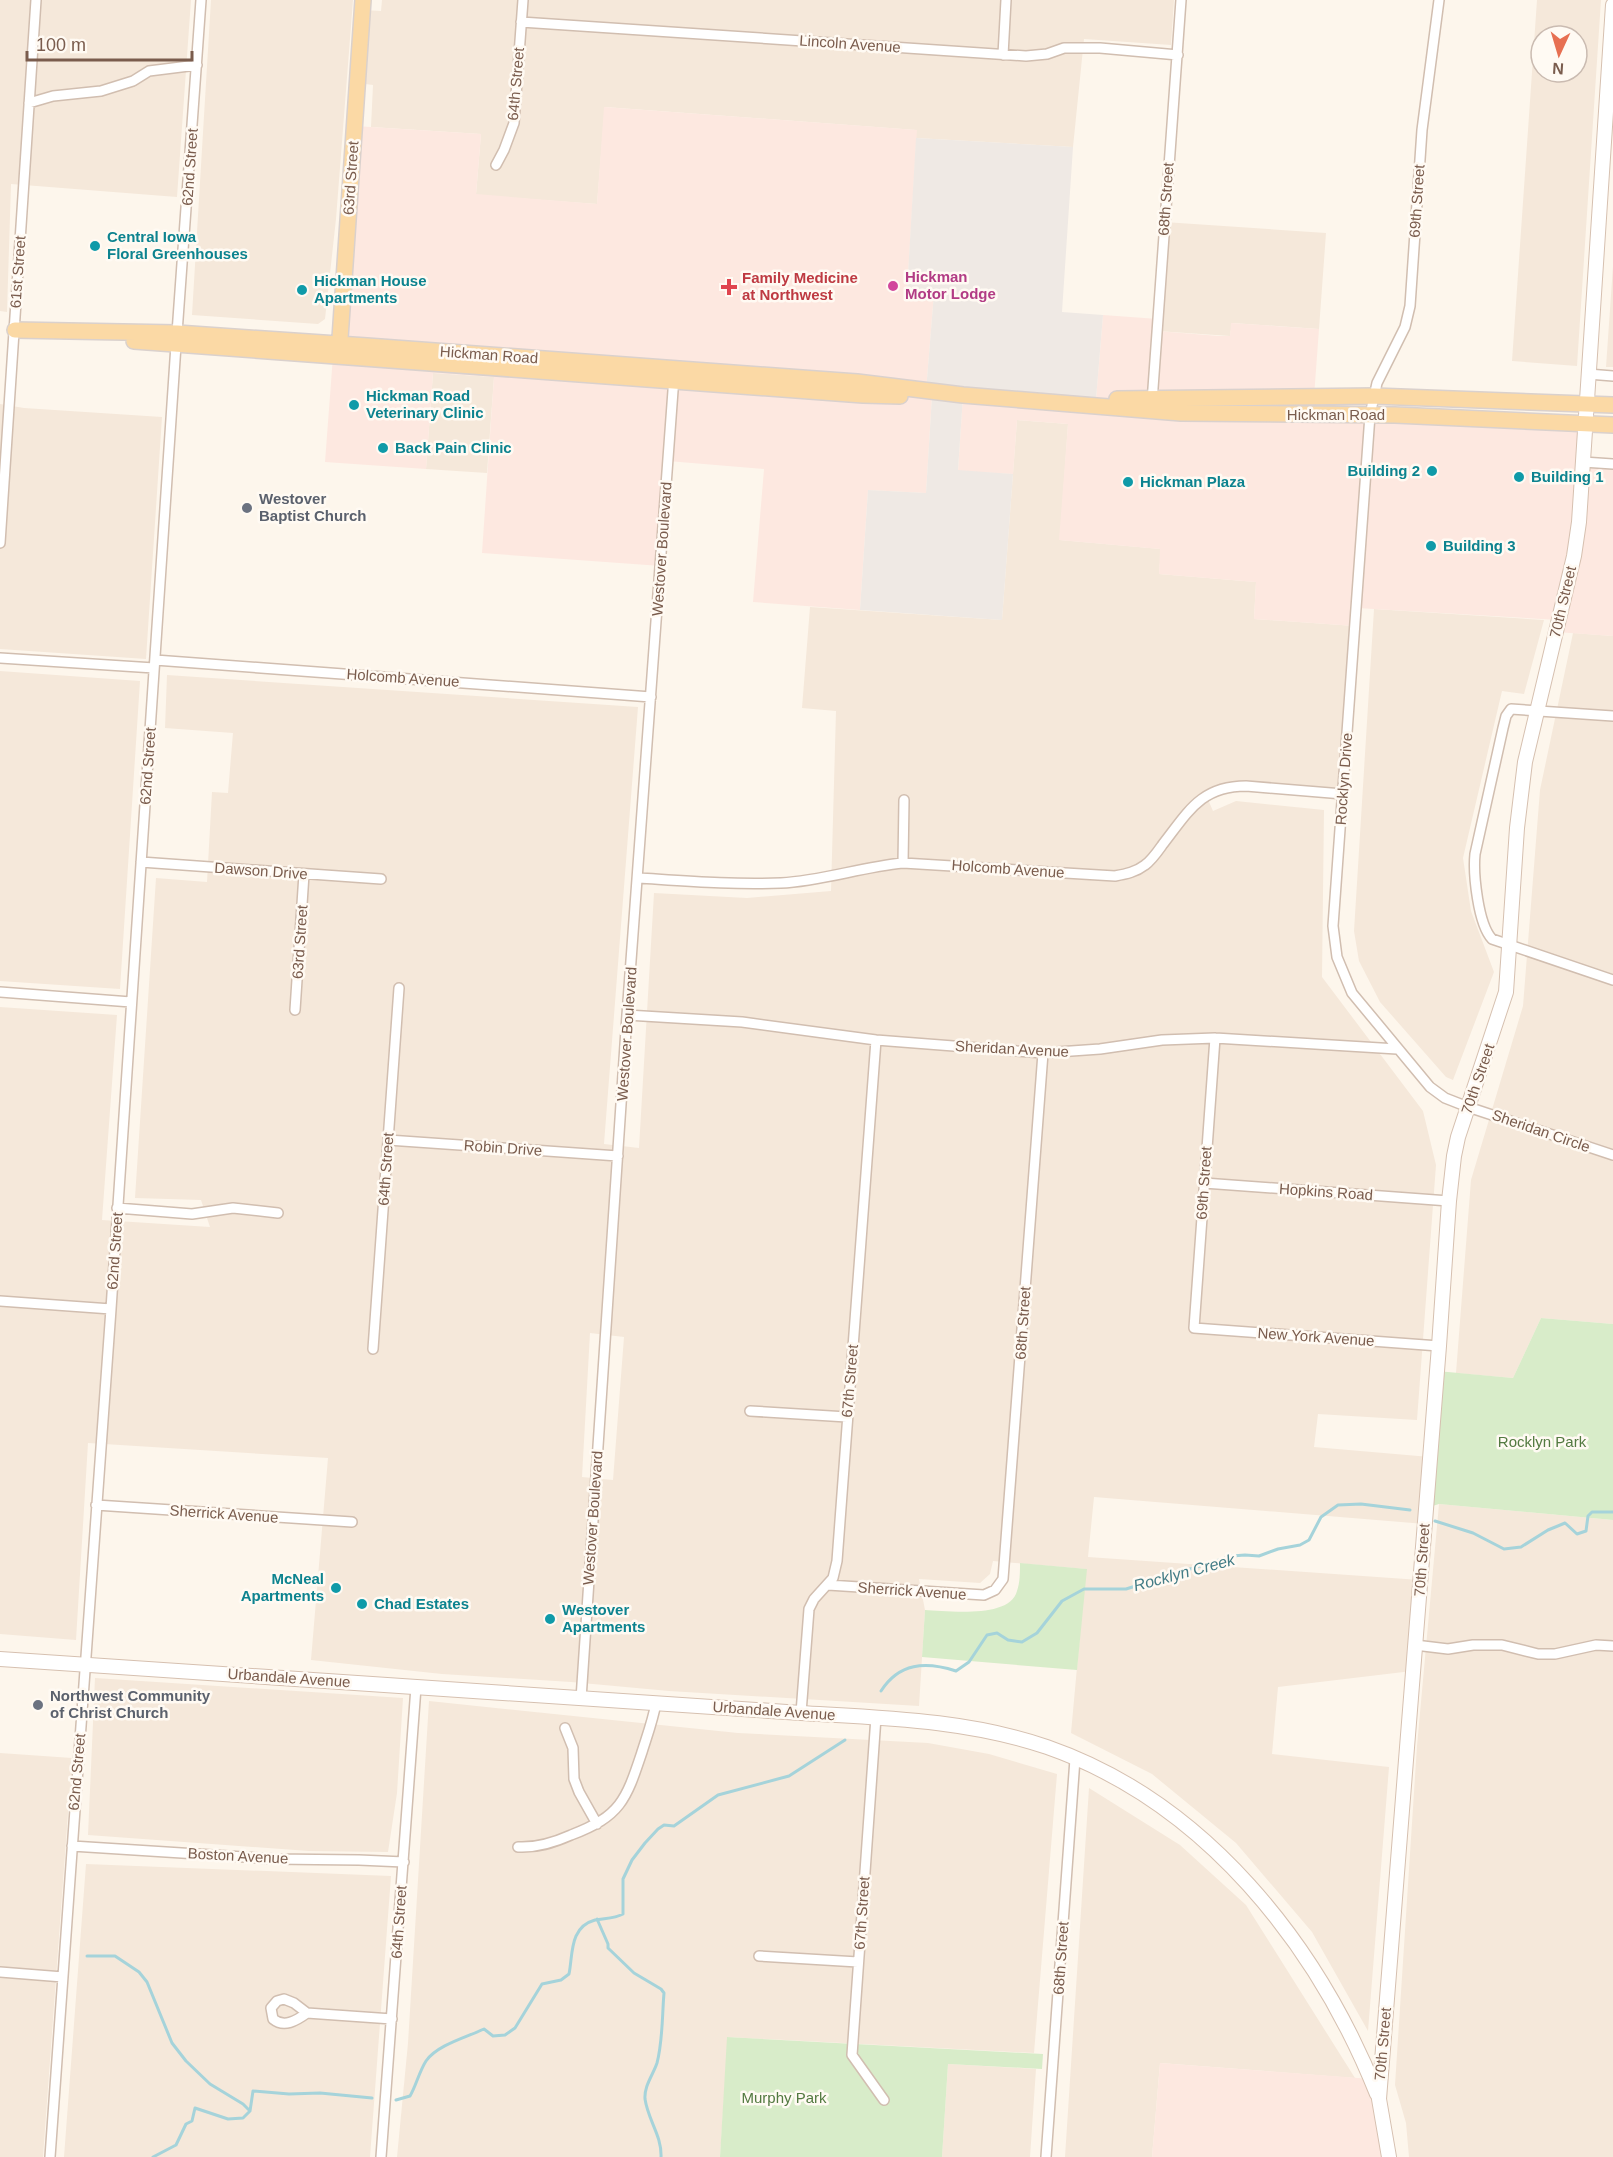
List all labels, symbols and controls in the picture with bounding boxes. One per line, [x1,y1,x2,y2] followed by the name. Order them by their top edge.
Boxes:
[27,24,192,62] scale bar
[1529,24,1589,84] north arrow
[799,31,901,56] street label: Lincoln Avenue
[36,35,86,55] text: 100 m
[504,46,527,121] street label: 64th Street
[1552,60,1564,77] text: N
[178,127,201,206] street label: 62nd Street
[339,140,362,216] street label: 63rd Street
[1154,161,1177,236] street label: 68th Street
[1405,163,1428,238] street label: 69th Street
[107,228,248,262] place label: Central Iowa Floral Greenhouses
[6,234,29,309] street label: 61st Street
[88,239,102,253] marker: Central Iowa Floral Greenhouses
[905,268,996,302] place label: Hickman Motor Lodge
[742,269,858,303] place label: Family Medicine at Northwest
[314,272,427,306] place label: Hickman House Apartments
[720,278,738,296] marker: Family Medicine at Northwest
[886,279,900,293] marker: Hickman Motor Lodge
[295,283,309,297] marker: Hickman House Apartments
[439,343,539,366] street label: Hickman Road
[366,387,484,421] place label: Hickman Road Veterinary Clinic
[347,398,361,412] marker: Hickman Road Veterinary Clinic
[1287,406,1385,423] street label: Hickman Road
[395,439,512,456] place label: Back Pain Clinic
[376,441,390,455] marker: Back Pain Clinic
[1348,462,1420,479] place label: Building 2
[1425,464,1439,478] marker: Building 2
[1531,468,1604,485] place label: Building 1
[1512,470,1526,484] marker: Building 1
[1140,473,1246,490] place label: Hickman Plaza
[1121,475,1135,489] marker: Hickman Plaza
[648,481,675,617] street label: Westover Boulevard
[259,490,367,524] place label: Westover Baptist Church
[240,501,254,515] marker: Westover Baptist Church
[1443,537,1516,554] place label: Building 3
[1424,539,1438,553] marker: Building 3
[1546,563,1579,640] street label: 70th Street
[346,665,460,690] street label: Holcomb Avenue
[136,726,159,805] street label: 62nd Street
[1332,732,1355,826] street label: Rocklyn Drive
[951,856,1065,881] street label: Holcomb Avenue
[214,859,308,882] street label: Dawson Drive
[288,904,311,980] street label: 63rd Street
[613,966,640,1102] street label: Westover Boulevard
[955,1037,1069,1060] street label: Sheridan Avenue
[1458,1041,1498,1116] street label: 70th Street
[1490,1106,1592,1155] street label: Sheridan Circle
[374,1131,397,1206] street label: 64th Street
[463,1136,543,1159] street label: Robin Drive
[1192,1145,1215,1220] street label: 69th Street
[1278,1180,1374,1203] street label: Hopkins Road
[103,1211,126,1290] street label: 62nd Street
[1011,1285,1034,1360] street label: 68th Street
[1257,1324,1375,1349] street label: New York Avenue
[838,1343,861,1418] street label: 67th Street
[1498,1433,1587,1450] park label: Rocklyn Park
[579,1450,606,1586] street label: Westover Boulevard
[169,1501,279,1526] street label: Sherrick Avenue
[1410,1522,1433,1597] street label: 70th Street
[1132,1551,1238,1594] water label: Rocklyn Creek
[241,1570,324,1604] place label: McNeal Apartments
[857,1578,967,1603] street label: Sherrick Avenue
[329,1581,343,1595] marker: McNeal Apartments
[374,1595,469,1612] place label: Chad Estates
[355,1597,369,1611] marker: Chad Estates
[562,1601,645,1635] place label: Westover Apartments
[543,1612,557,1626] marker: Westover Apartments
[227,1665,351,1690] street label: Urbandale Avenue
[50,1687,211,1721] place label: Northwest Community of Christ Church
[31,1698,45,1712] marker: Northwest Community of Christ Church
[712,1698,836,1723] street label: Urbandale Avenue
[65,1732,88,1811] street label: 62nd Street
[187,1844,289,1867] street label: Boston Avenue
[850,1875,873,1950] street label: 67th Street
[387,1884,410,1959] street label: 64th Street
[1049,1920,1072,1995] street label: 68th Street
[1371,2006,1394,2081] street label: 70th Street
[741,2089,827,2106] park label: Murphy Park

